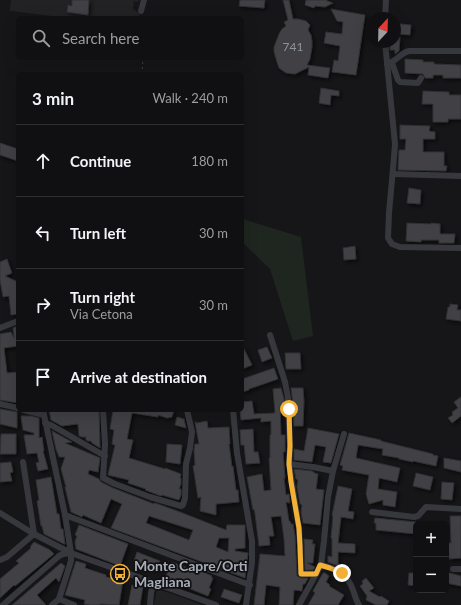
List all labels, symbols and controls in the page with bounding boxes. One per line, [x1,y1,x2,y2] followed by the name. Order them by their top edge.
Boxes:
[365,12,401,48] north arrow
[16,16,244,60] search box
[30,27,52,49] icon: search
[62,29,139,47] text: Search here
[283,39,303,54] house number: 741
[32,88,74,109] text: 3 min
[152,90,228,106] text: Walk · 240 m
[32,150,54,172] icon: ahead
[70,152,131,170] text: Continue
[191,153,228,169] text: 180 m
[32,222,54,244] icon: left
[70,224,126,242] text: Turn left
[199,225,228,241] text: 30 m
[70,288,135,306] text: Turn right
[32,294,54,316] icon: right
[199,297,228,313] text: 30 m
[70,306,133,322] text: Via Cetona
[32,366,54,388] icon: arrive
[70,368,207,386] text: Arrive at destination
[280,400,298,418] route start
[413,521,449,593] map controls
[413,521,449,557] button: +
[134,557,247,590] place label: Monte Capre/Orti Magliana
[413,557,449,593] button: −
[109,563,131,585] bus stop icon: Monte Capre/Orti Magliana
[333,564,351,582] route end

